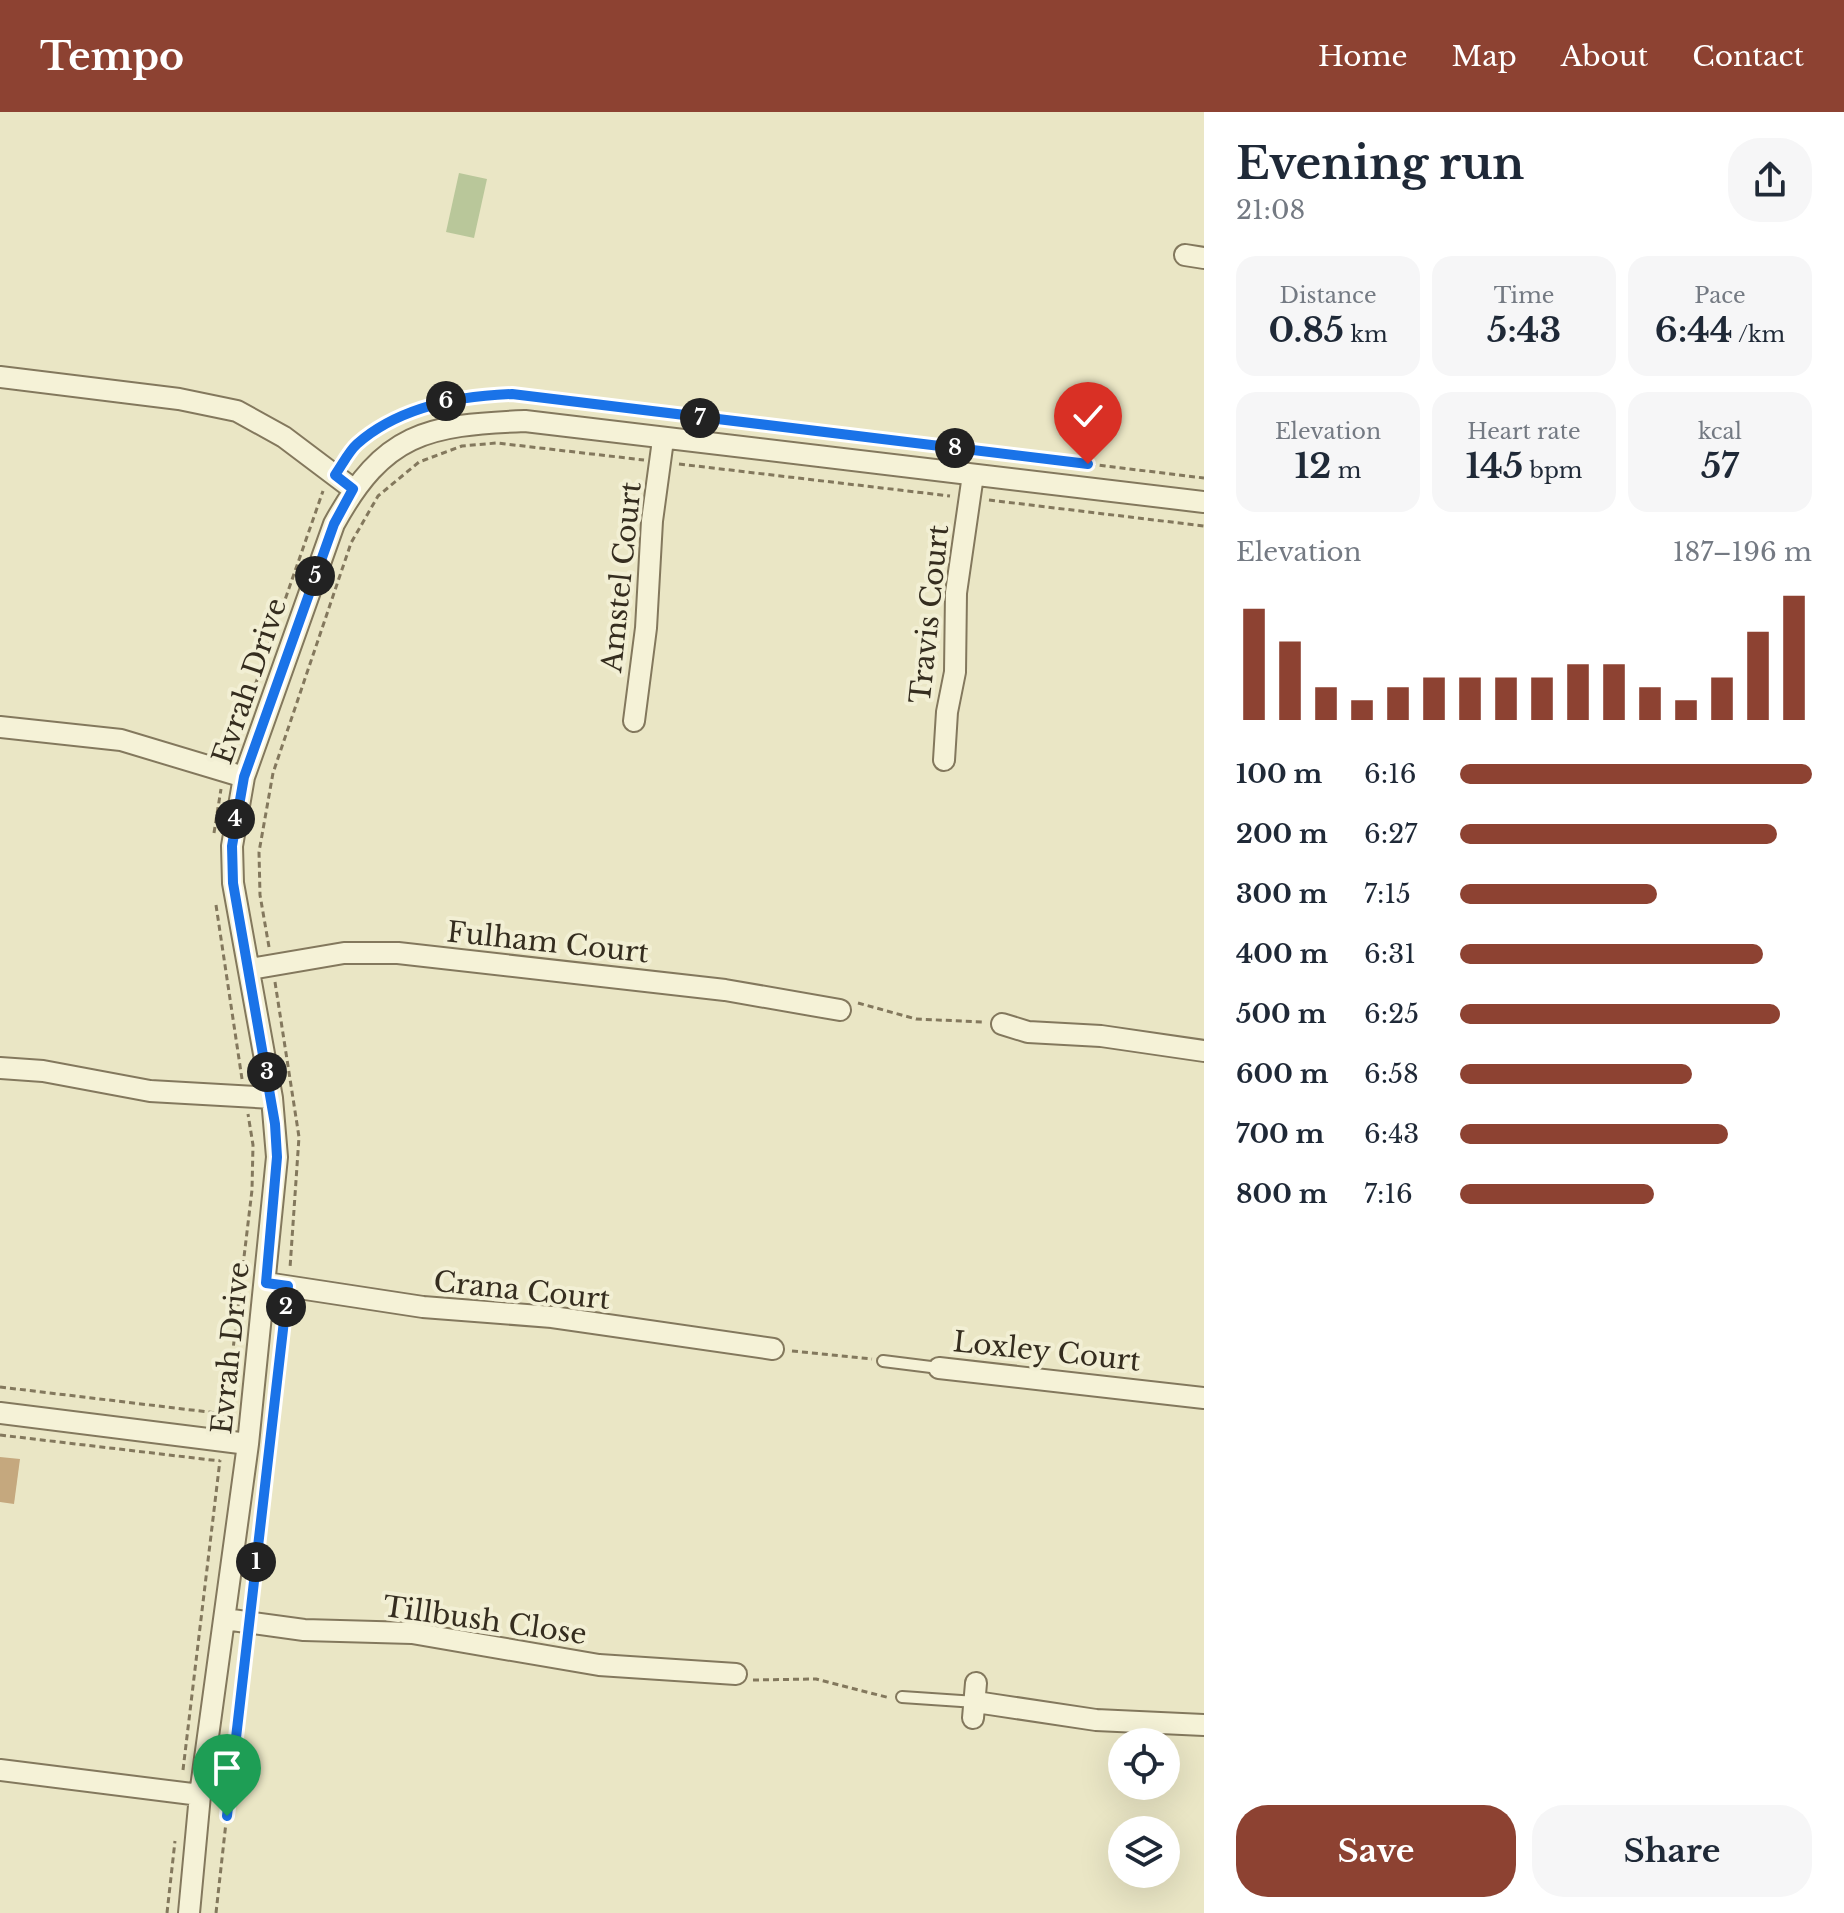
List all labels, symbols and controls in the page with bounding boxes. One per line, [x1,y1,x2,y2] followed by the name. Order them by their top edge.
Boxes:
[40,33,184,80] text: Tempo
[1318,39,1408,74] text: Home
[1452,39,1517,74] text: Map
[1561,39,1648,74] text: About
[1692,39,1804,74] text: Contact
[1236,136,1524,191] text: Evening run
[1728,138,1812,222] button: share
[1236,194,1305,226] text: 21:08
[1280,282,1377,309] text: Distance
[1494,282,1554,309] text: Time
[1694,282,1746,309] text: Pace
[1268,309,1344,351] text: 0.85
[1487,309,1561,351] text: 5:43
[1655,309,1733,351] text: 6:44
[1344,321,1388,348] text: km
[1733,321,1785,348] text: /km
[426,381,466,421] pin: 6
[1054,382,1122,464] pin
[439,387,453,414] text: 6
[1066,394,1110,438] icon: check
[680,398,720,438] pin: 7
[694,404,706,431] text: 7
[1275,418,1381,445] text: Elevation
[1467,418,1581,445] text: Heart rate
[1698,418,1742,445] text: kcal
[935,428,975,468] pin: 8
[948,434,962,461] text: 8
[1295,445,1332,487] text: 12
[1466,445,1523,487] text: 145
[1701,445,1739,487] text: 57
[1332,457,1361,484] text: m
[1523,457,1582,484] text: bpm
[594,480,649,675] street label: Amstel Court
[903,522,956,705] street label: Travis Court
[1236,536,1362,568] text: Elevation
[1673,536,1812,568] text: 187–196 m
[295,556,335,596] pin: 5
[308,562,322,589] text: 5
[205,594,294,769] street label: Evrah Drive
[1236,758,1322,790] text: 100 m
[1364,758,1416,790] text: 6:16
[215,799,255,839] pin: 4
[228,805,242,832] text: 4
[1236,818,1328,850] text: 200 m
[1364,818,1417,850] text: 6:27
[1236,878,1328,910] text: 300 m
[1364,878,1411,910] text: 7:15
[445,914,651,971] street label: Fulham Court
[1236,938,1328,970] text: 400 m
[1364,938,1416,970] text: 6:31
[1236,998,1326,1030] text: 500 m
[1364,998,1419,1030] text: 6:25
[247,1052,287,1092] pin: 3
[260,1058,274,1085] text: 3
[1236,1058,1328,1090] text: 600 m
[1364,1058,1419,1090] text: 6:58
[1236,1118,1324,1150] text: 700 m
[1364,1118,1419,1150] text: 6:43
[1236,1178,1327,1210] text: 800 m
[1364,1178,1413,1210] text: 7:16
[204,1260,257,1436] street label: Evrah Drive
[432,1264,612,1317] street label: Crana Court
[266,1287,306,1327] pin: 2
[279,1293,293,1320] text: 2
[951,1324,1143,1379] street label: Loxley Court
[236,1542,276,1582] pin: 1
[251,1548,261,1575] text: 1
[381,1589,589,1652] street label: Tillbush Close
[1108,1728,1180,1888] map controls
[1108,1728,1180,1800] button: locate
[193,1734,261,1816] pin
[205,1746,249,1790] icon: arrive
[1236,1805,1516,1897] button: Save
[1532,1805,1812,1897] button: Share
[1108,1816,1180,1888] button: layers

